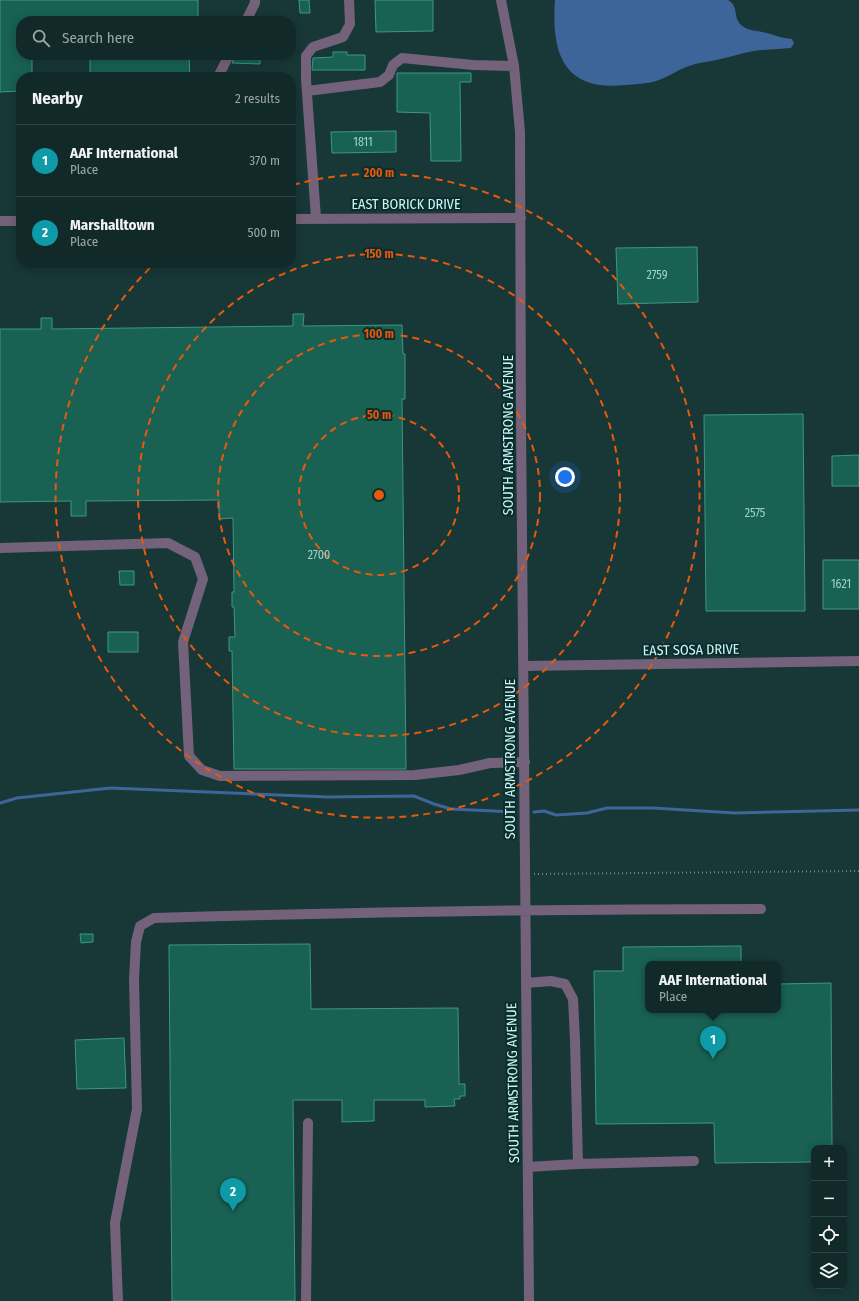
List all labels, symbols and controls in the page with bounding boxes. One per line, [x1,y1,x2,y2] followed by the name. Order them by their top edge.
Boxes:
[16,16,296,60] search box
[30,27,52,49] icon: search
[62,29,134,47] text: Search here
[32,88,83,109] text: Nearby
[235,91,280,106] text: 2 results
[353,135,373,149] house number: 1811
[70,144,178,162] text: AAF International
[42,153,48,168] text: 1
[249,153,280,168] text: 370 m
[70,162,98,177] text: Place
[363,166,394,180] text: 200 m
[351,196,461,213] street label: EAST BORICK DRIVE
[70,216,155,234] text: Marshalltown
[42,225,48,240] text: 2
[247,225,280,240] text: 500 m
[70,234,98,249] text: Place
[364,247,394,261] text: 150 m
[646,268,668,282] house number: 2759
[364,327,394,341] text: 100 m
[500,354,517,515] street label: SOUTH ARMSTRONG AVENUE
[367,408,391,422] text: 50 m
[555,467,575,487] your location
[372,488,386,502] centre of rings
[745,506,766,520] house number: 2575
[308,548,330,562] house number: 2700
[831,577,851,591] house number: 1621
[642,641,740,659] street label: EAST SOSA DRIVE
[502,678,519,839] street label: SOUTH ARMSTRONG AVENUE
[645,961,781,1013] popup
[659,971,767,989] text: AAF International
[659,989,687,1004] text: Place
[503,1002,523,1163] street label: SOUTH ARMSTRONG AVENUE
[700,1026,726,1059] pin: 1
[811,1145,847,1289] map controls
[811,1145,847,1181] button: +
[220,1178,246,1211] pin: 2
[811,1181,847,1217] button: −
[811,1217,847,1253] button: locate
[811,1253,847,1289] button: layers

